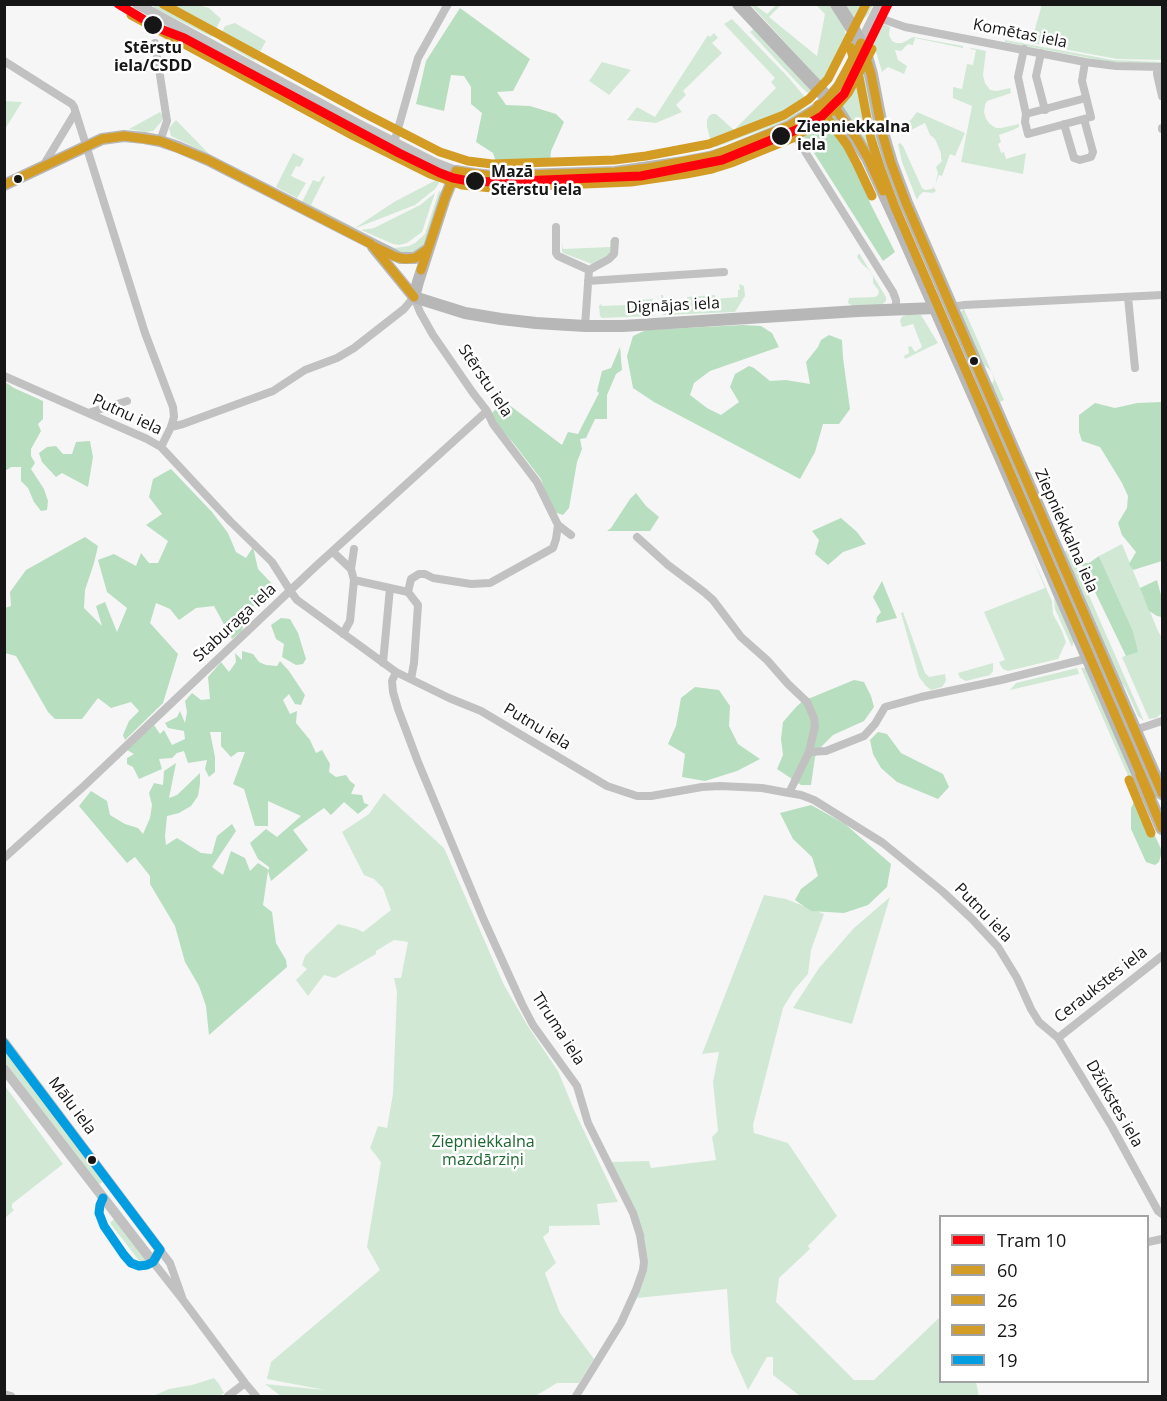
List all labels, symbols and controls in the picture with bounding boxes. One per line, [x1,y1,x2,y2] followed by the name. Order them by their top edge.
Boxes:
[142,14,164,36] marker: Stērstu iela/CSDD
[971,15,1069,53] street label: Komētas iela
[114,38,192,76] place label: Stērstu iela/CSDD
[797,117,910,155] place label: Ziepniekkalna iela
[770,125,792,147] marker: Ziepniekkalna iela
[491,162,582,200] place label: Mazā Stērstu iela
[464,170,486,192] marker: Mazā Stērstu iela
[12,173,24,185] unlabelled marker
[626,294,720,318] street label: Dignājas iela
[454,341,516,421] street label: Stērstu iela
[968,355,980,367] unlabelled marker
[89,390,165,440] street label: Putnu iela
[1030,466,1102,596] street label: Ziepniekkalna iela
[190,580,280,666] street label: Staburaga iela
[500,699,574,755] street label: Putnu iela
[950,879,1016,947] street label: Putnu iela
[1051,943,1151,1027] street label: Ceraukstes iela
[527,989,589,1069] street label: Tīruma iela
[1081,1057,1147,1151] street label: Džūkstes iela
[44,1073,100,1139] street label: Mālu iela
[431,1132,535,1170] park label: Ziepniekkalna mazdārziņi
[86,1154,98,1166] unlabelled marker
[939,1215,1149,1383] legend
[997,1228,1066,1252] text: Tram 10
[997,1258,1018,1282] text: 60
[997,1288,1018,1312] text: 26
[997,1318,1018,1342] text: 23
[997,1348,1018,1372] text: 19

